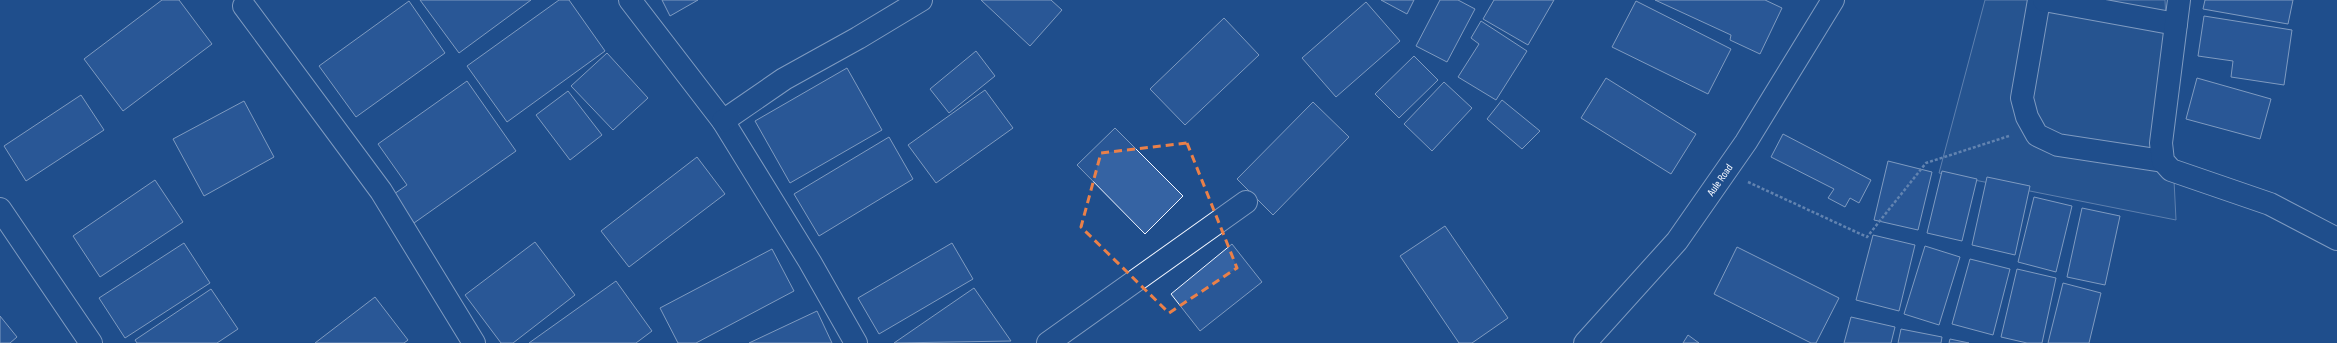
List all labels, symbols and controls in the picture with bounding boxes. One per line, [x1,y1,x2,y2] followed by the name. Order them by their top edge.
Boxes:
[1704,161,1736,199] street label: Aule Road

